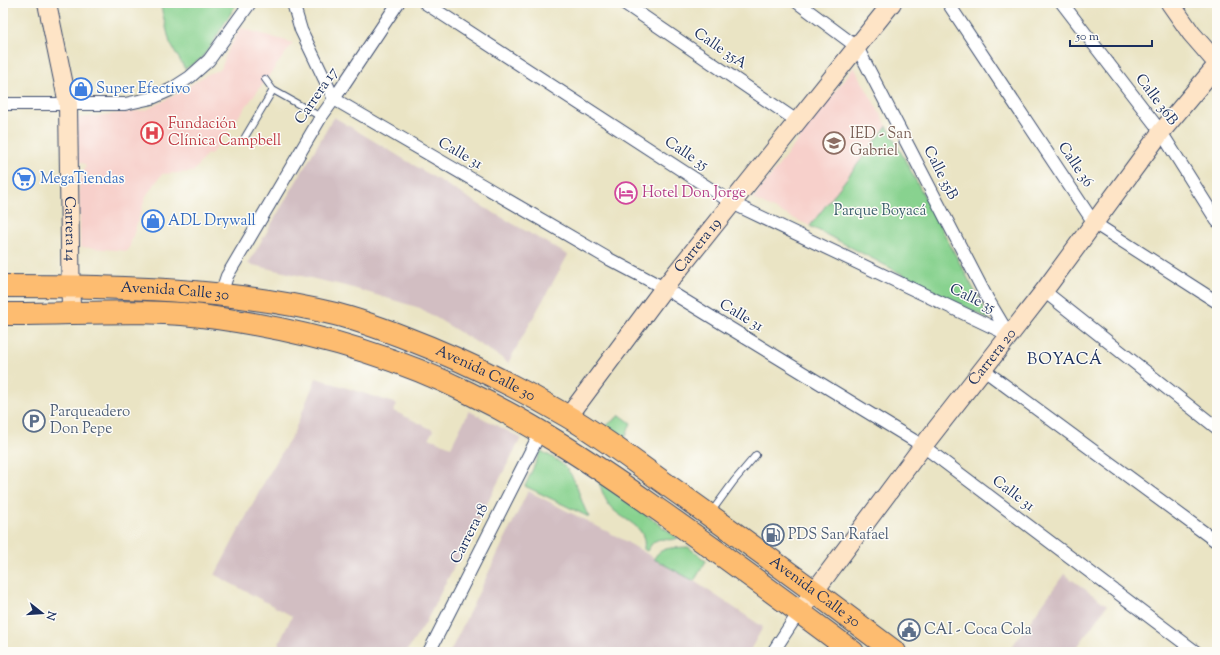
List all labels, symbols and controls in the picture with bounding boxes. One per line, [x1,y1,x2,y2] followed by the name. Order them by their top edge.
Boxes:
[1070,22,1152,48] scale bar
[689,23,751,75] street label: Calle 35A
[1075,28,1099,46] text: 50 m
[290,63,344,129] street label: Carrera 17
[1130,70,1183,131] street label: Calle 36B
[68,76,94,102] shop icon: Super Efectivo
[96,79,190,100] place label: Super Efectivo
[168,114,281,152] place label: Fundación Clínica Campbell
[139,120,165,146] hospital icon: Fundación Clínica Campbell
[850,124,912,162] place label: IED - San Gabriel
[821,130,847,156] school or university icon: IED - San Gabriel
[660,132,712,176] street label: Calle 35
[434,133,486,175] street label: Calle 31
[1052,138,1098,192] street label: Calle 36
[918,142,963,204] street label: Calle 35B
[11,166,37,192] supermarket icon: MegaTiendas
[40,169,125,190] place label: MegaTiendas
[613,180,639,206] hotel icon: Hotel Don Jorge
[642,183,746,204] place label: Hotel Don Jorge
[59,196,81,262] street label: Carrera 14
[834,201,926,222] park label: Parque Boyacá
[140,208,166,234] shop icon: ADL Drywall
[168,211,256,232] place label: ADL Drywall
[669,214,726,278] street label: Carrera 19
[120,277,230,306] street label: Avenida Calle 30
[946,279,998,319] street label: Calle 35
[715,295,767,337] street label: Calle 31
[963,324,1022,390] street label: Carrera 20
[432,341,539,407] street label: Avenida Calle 30
[1027,349,1103,372] district label: BOYACÁ
[50,402,130,440] place label: Parqueadero Don Pepe
[21,408,47,434] parking icon: Parqueadero Don Pepe
[987,471,1039,517] street label: Calle 31
[446,500,494,568] street label: Carrera 18
[760,522,786,548] fuel station icon: PDS San Rafael
[788,525,889,546] place label: PDS San Rafael
[765,551,865,633] street label: Avenida Calle 30
[22,593,62,633] north arrow
[42,608,60,622] text: N
[896,617,922,643] public building icon: CAI - Coca Cola
[924,620,1032,641] place label: CAI - Coca Cola

